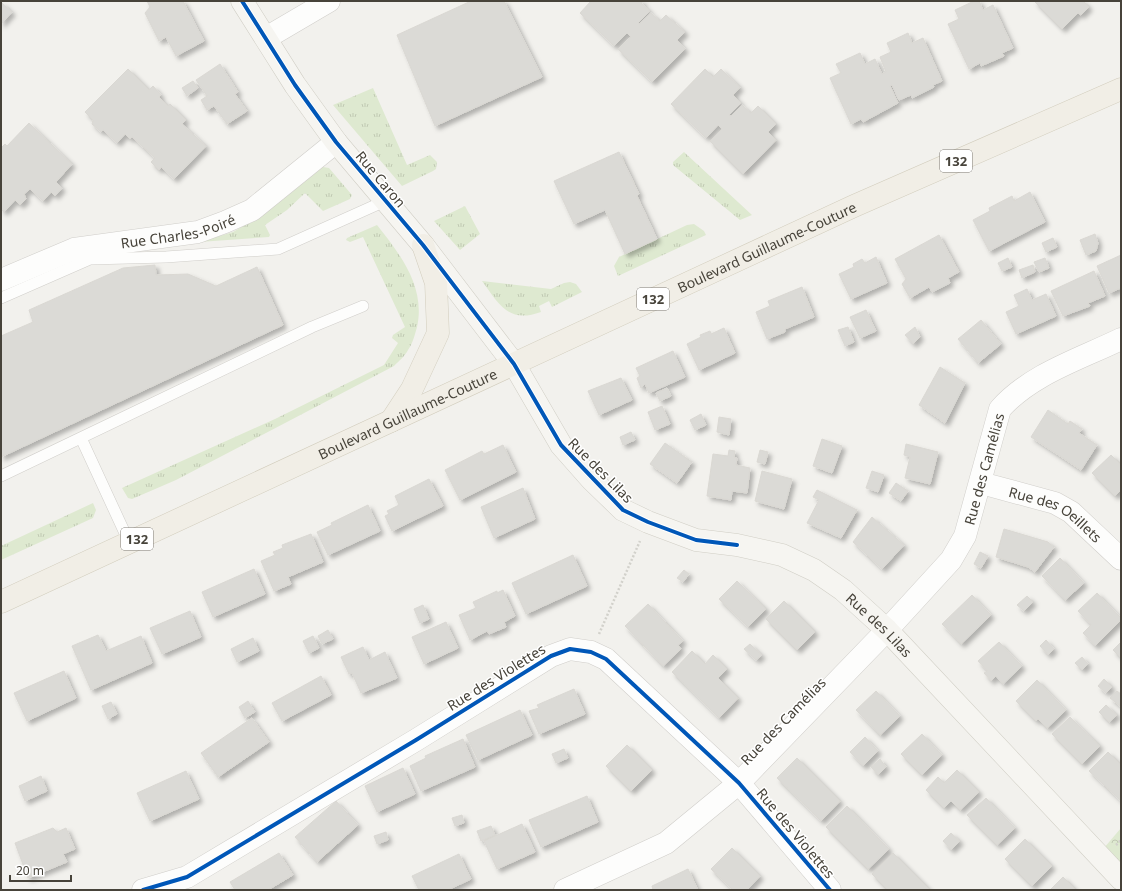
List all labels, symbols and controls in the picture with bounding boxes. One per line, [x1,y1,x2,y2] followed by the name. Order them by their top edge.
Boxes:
[352,147,410,211] street label: Rue Caron
[940,150,972,172] road number: 132
[674,197,859,296] street label: Boulevard Guillaume-Couture
[120,209,238,252] street label: Rue Charles-Poiré
[637,288,669,310] road number: 132
[315,364,500,463] street label: Boulevard Guillaume-Couture
[959,410,1008,527] street label: Rue des Camélias
[564,433,638,507] street label: Rue des Lilas
[1007,481,1107,546] street label: Rue des Oeillets
[121,528,153,550] road number: 132
[842,588,917,661] street label: Rue des Lilas
[443,639,549,715] street label: Rue des Violettes
[736,673,830,769] street label: Rue des Camélias
[753,784,840,882] street label: Rue des Violettes
[10,857,71,883] scale bar
[16,862,44,879] text: 20 m

